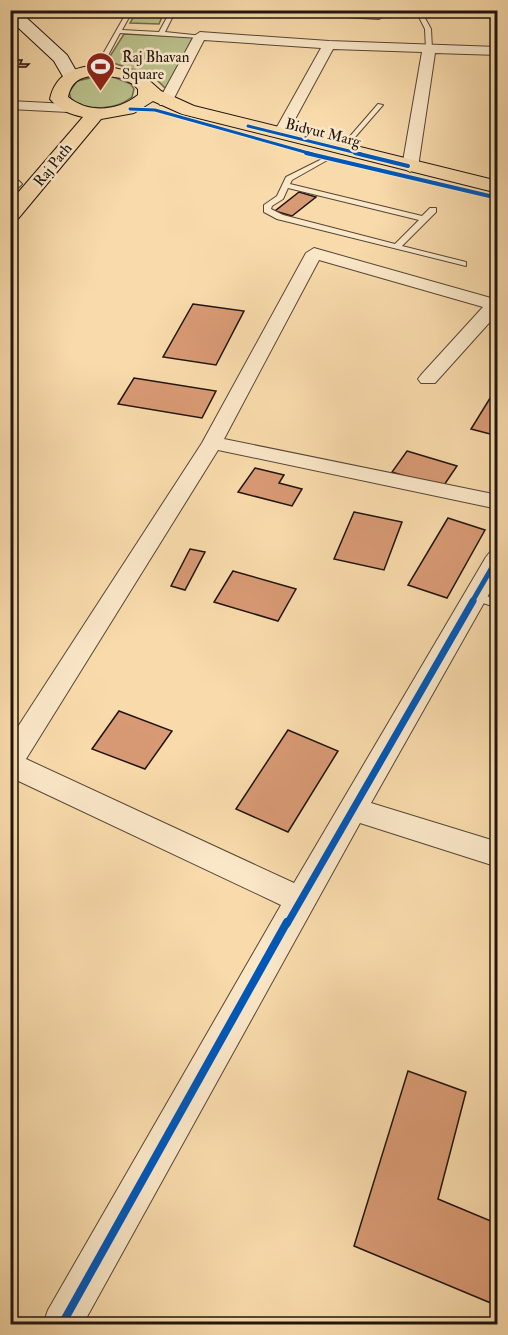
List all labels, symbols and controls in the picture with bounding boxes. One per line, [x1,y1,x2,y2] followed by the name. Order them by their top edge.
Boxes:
[122,48,190,84] place label: Raj Bhavan Square
[85,50,117,92] sports icon: Raj Bhavan Square
[283,114,363,152] street label: Bidyut Marg
[30,139,76,191] street label: Raj Path

